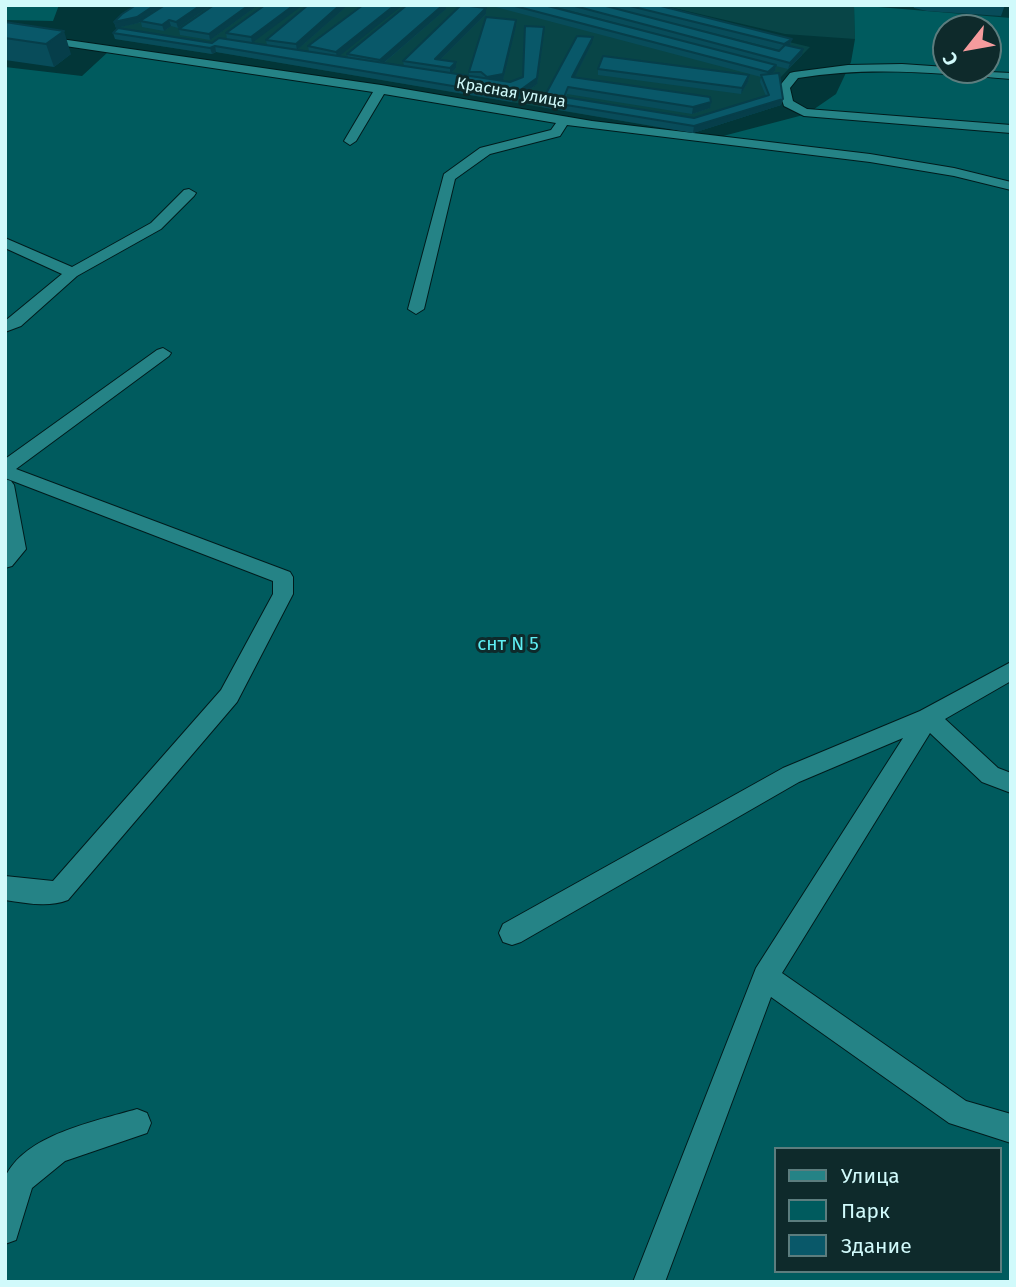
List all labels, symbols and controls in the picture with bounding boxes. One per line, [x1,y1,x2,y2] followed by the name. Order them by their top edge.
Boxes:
[932,14,1002,84] north arrow
[938,48,963,70] text: С
[455,74,567,112] street label: Красная улица
[477,634,539,656] park label: снт N 5
[774,1147,1002,1273] legend
[841,1163,900,1189] text: Улица
[841,1198,890,1224] text: Парк
[841,1233,912,1259] text: Здание

